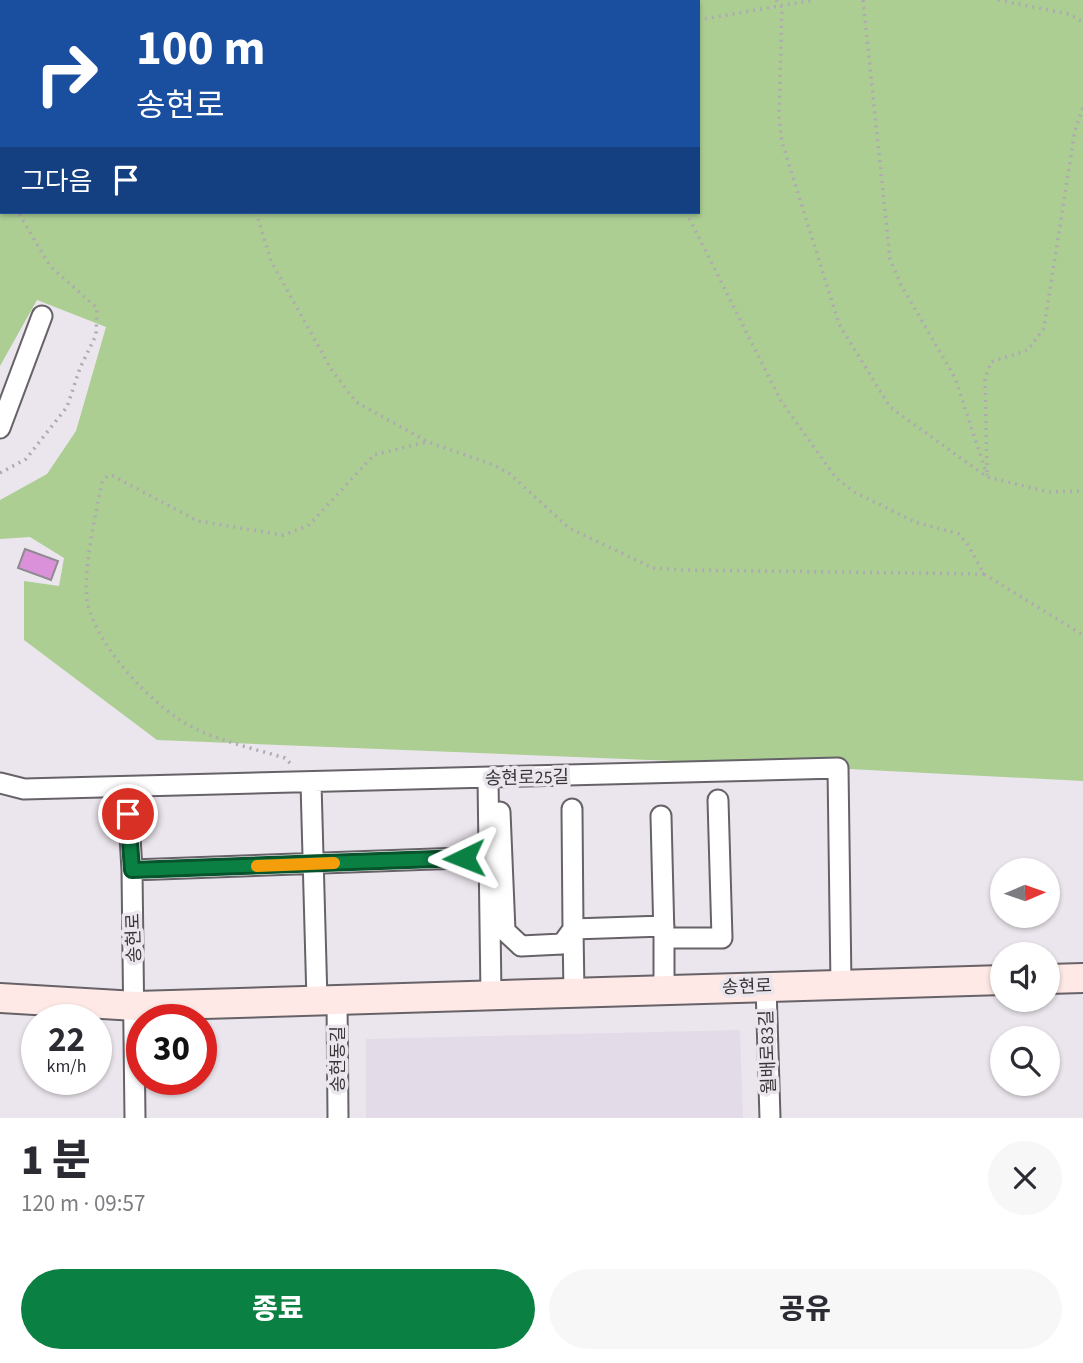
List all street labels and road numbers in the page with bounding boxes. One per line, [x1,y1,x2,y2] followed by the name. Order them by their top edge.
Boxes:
[485,765,569,791] street label: 송현로25길
[121,913,147,963] street label: 송현로
[722,974,772,1000] street label: 송현로
[754,1010,782,1094] street label: 월배로83길
[326,1026,351,1092] street label: 송현동길

